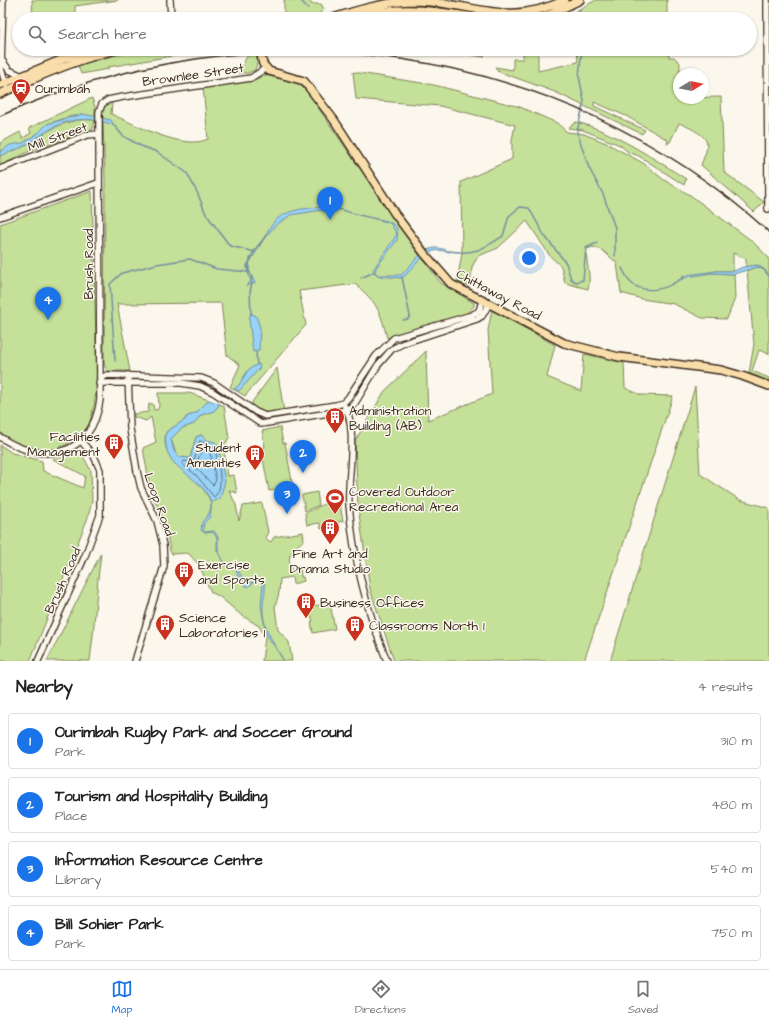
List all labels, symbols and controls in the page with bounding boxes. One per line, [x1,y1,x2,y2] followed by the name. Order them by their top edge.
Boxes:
[12,12,757,56] search box
[26,23,48,45] icon: search
[58,24,147,45] text: Search here
[141,59,246,91] street label: Brownlee Street
[673,68,709,104] north arrow
[10,77,32,105] station icon: Ourimbah
[35,80,90,98] place label: Ourimbah
[25,118,90,156] street label: Mill Street
[317,187,343,220] pin: 1
[80,228,98,300] street label: Brush Road
[519,248,539,268] your location
[452,265,545,326] street label: Chittaway Road
[35,287,61,320] pin: 4
[349,402,432,436] place label: Administration Building (AB)
[324,406,346,434] building icon: Administration Building (AB)
[27,428,101,462] place label: Facilities Management
[103,432,125,460] building icon: Facilities Management
[186,439,242,472] place label: Student Amenities
[290,440,316,473] pin: 2
[244,443,266,471] building icon: Student Amenities
[139,470,179,539] street label: Loop Road
[274,481,300,514] pin: 3
[349,483,459,516] place label: Covered Outdoor Recreational Area
[324,487,346,515] sports icon: Covered Outdoor Recreational Area
[319,517,341,545] building icon: Fine Art and Drama Studio
[40,544,86,617] street label: Brush Road
[290,545,371,578] place label: Fine Art and Drama Studio
[198,556,265,589] place label: Exercise and Sports
[173,560,195,588] building icon: Exercise and Sports
[295,591,317,619] building icon: Business Offices
[320,594,425,612] place label: Business Offices
[179,609,265,642] place label: Science Laboratories 1
[154,613,176,641] building icon: Science Laboratories 1
[344,614,366,642] building icon: Classrooms North 1
[369,617,485,635] place label: Classrooms North 1
[16,675,73,699] text: Nearby
[698,678,753,696] text: 4 results
[55,722,352,743] text: Ourimbah Rugby Park and Soccer Ground
[29,732,31,750] text: 1
[720,732,752,750] text: 310 m
[55,743,85,761] text: Park
[55,786,267,807] text: Tourism and Hospitality Building
[26,796,34,814] text: 2
[711,796,752,814] text: 480 m
[55,807,87,825] text: Place
[55,850,263,871] text: Information Resource Centre
[27,860,33,878] text: 3
[710,860,752,878] text: 540 m
[55,871,101,889] text: Library
[55,914,164,935] text: Bill Sohier Park
[26,924,34,942] text: 4
[711,924,752,942] text: 750 m
[55,935,85,953] text: Park
[111,978,133,1017] tab: Map
[355,978,406,1017] tab: Directions
[628,978,658,1017] tab: Saved

